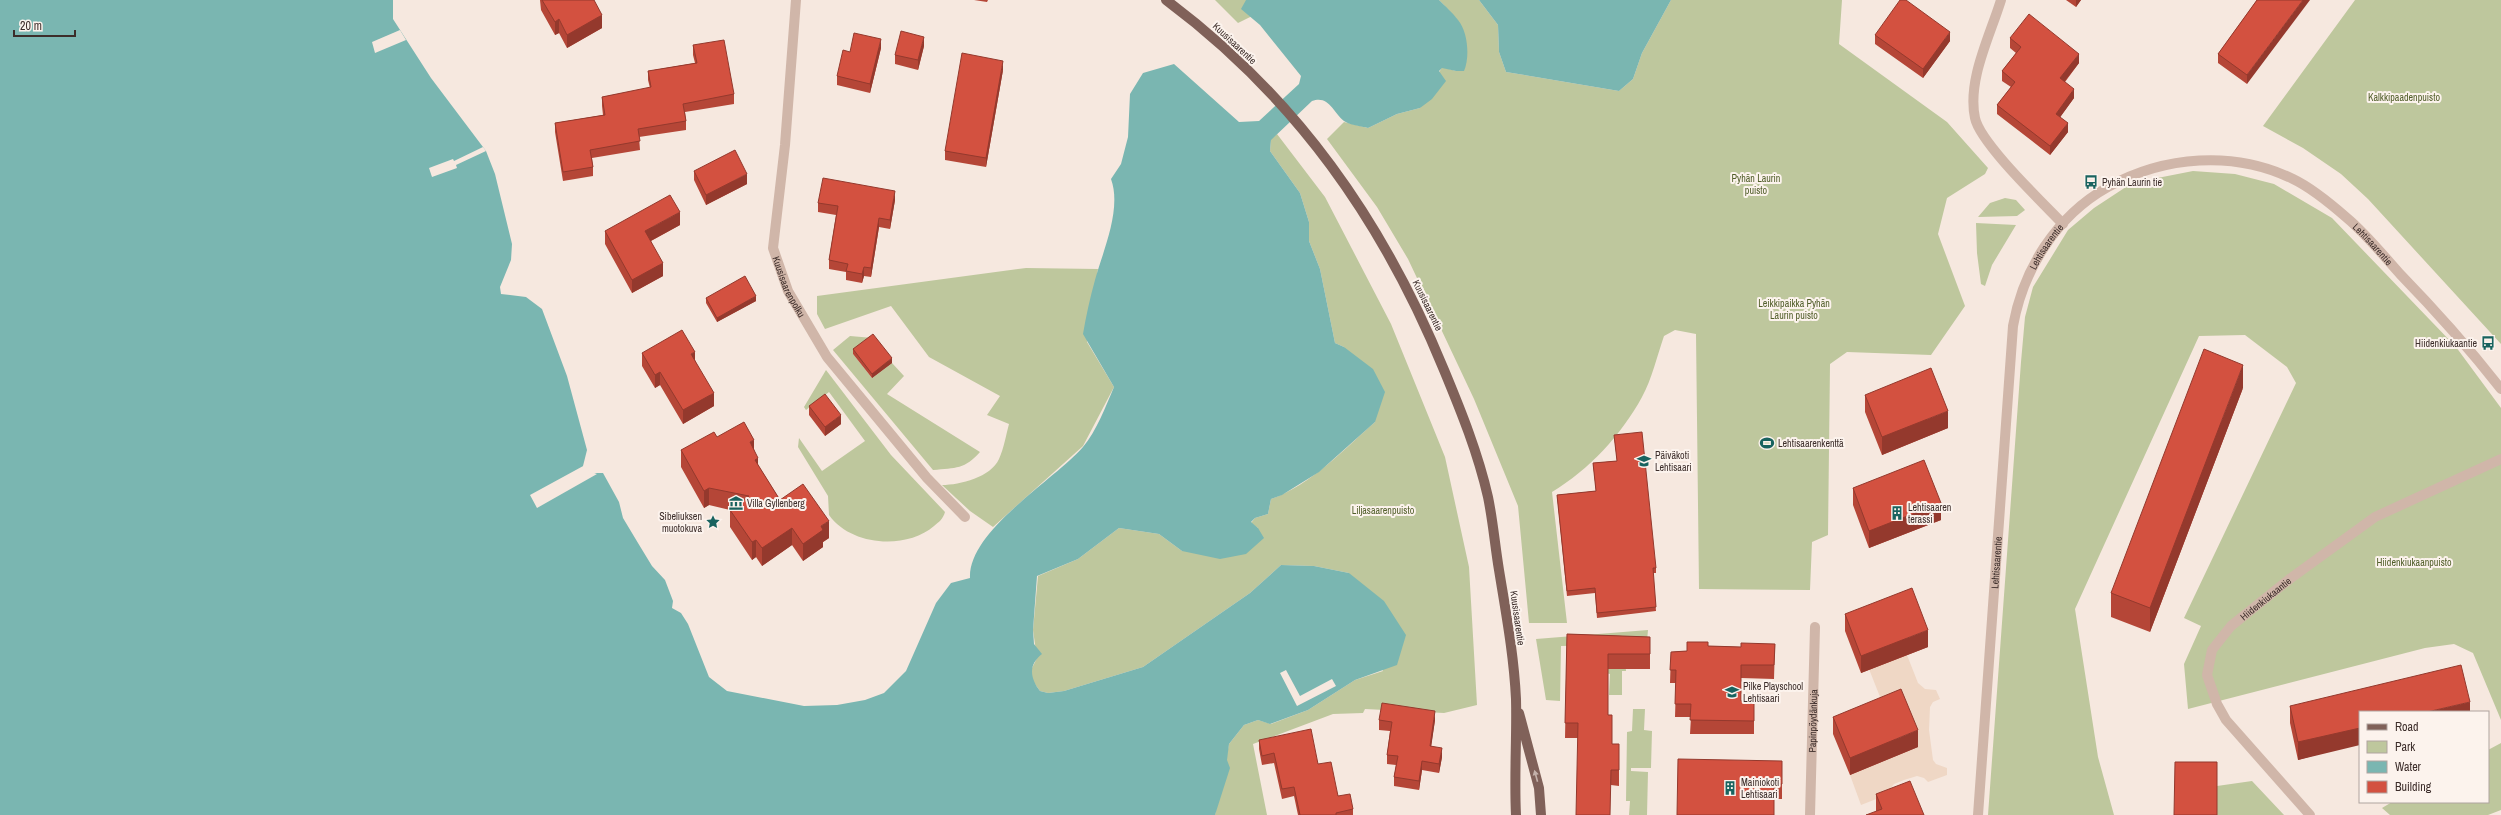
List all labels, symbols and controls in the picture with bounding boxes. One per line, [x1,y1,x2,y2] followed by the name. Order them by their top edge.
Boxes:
[14,12,75,38] scale bar
[20,18,42,34] text: 20 m
[1210,20,1260,67] street label: Kuusisaarentie
[2368,91,2440,104] park label: Kalkkipaadenpuisto
[1732,172,1780,197] park label: Pyhän Laurin puisto
[2083,174,2099,190] bus stop icon: Pyhän Laurin tie
[2102,176,2163,189] place label: Pyhän Laurin tie
[2027,221,2067,272] street label: Lehtisaarentie
[2350,221,2396,268] street label: Lehtisaarentie
[769,255,808,320] street label: Kuusisaarenpolku
[1410,278,1446,333] street label: Kuusisaarentie
[1758,297,1830,322] park label: Leikkipaikka Pyhän Laurin puisto
[2480,335,2496,351] bus stop icon: Hiidenkiukaantie
[2415,337,2477,350] place label: Hiidenkiukaantie
[1759,435,1775,451] sports icon: Lehtisaarenkenttä
[1778,437,1844,450] place label: Lehtisaarenkenttä
[1655,449,1691,474] place label: Päiväkoti Lehtisaari
[1636,453,1652,469] school or university icon: Päiväkoti Lehtisaari
[728,495,744,511] museum icon: Villa Gyllenberg
[747,497,805,510] place label: Villa Gyllenberg
[1908,501,1951,526] place label: Lehtisaaren terassi
[1352,504,1415,517] park label: Liljasaarenpuisto
[1889,505,1905,521] building icon: Lehtisaaren terassi
[659,510,702,535] place label: Sibeliuksen muotokuva
[705,514,721,530] place icon: Sibeliuksen muotokuva
[1988,536,2005,589] street label: Lehtisaarentie
[2376,556,2452,569] park label: Hiidenkiukaanpuisto
[2237,574,2294,623] street label: Hiidenkiukaantie
[1507,590,1528,647] street label: Kuusisaarentie
[1743,680,1803,705] place label: Pilke Playschool Lehtisaari
[1724,684,1740,700] school or university icon: Pilke Playschool Lehtisaari
[1806,689,1820,753] street label: Papinpöydänkuja
[2359,711,2489,803] legend
[2395,719,2419,735] text: Road
[2395,739,2415,755] text: Park
[2395,759,2422,775] text: Water
[1533,770,1539,782] one-way arrow
[1741,776,1779,801] place label: Mainiokoti Lehtisaari
[2395,779,2432,795] text: Building
[1722,780,1738,796] building icon: Mainiokoti Lehtisaari

